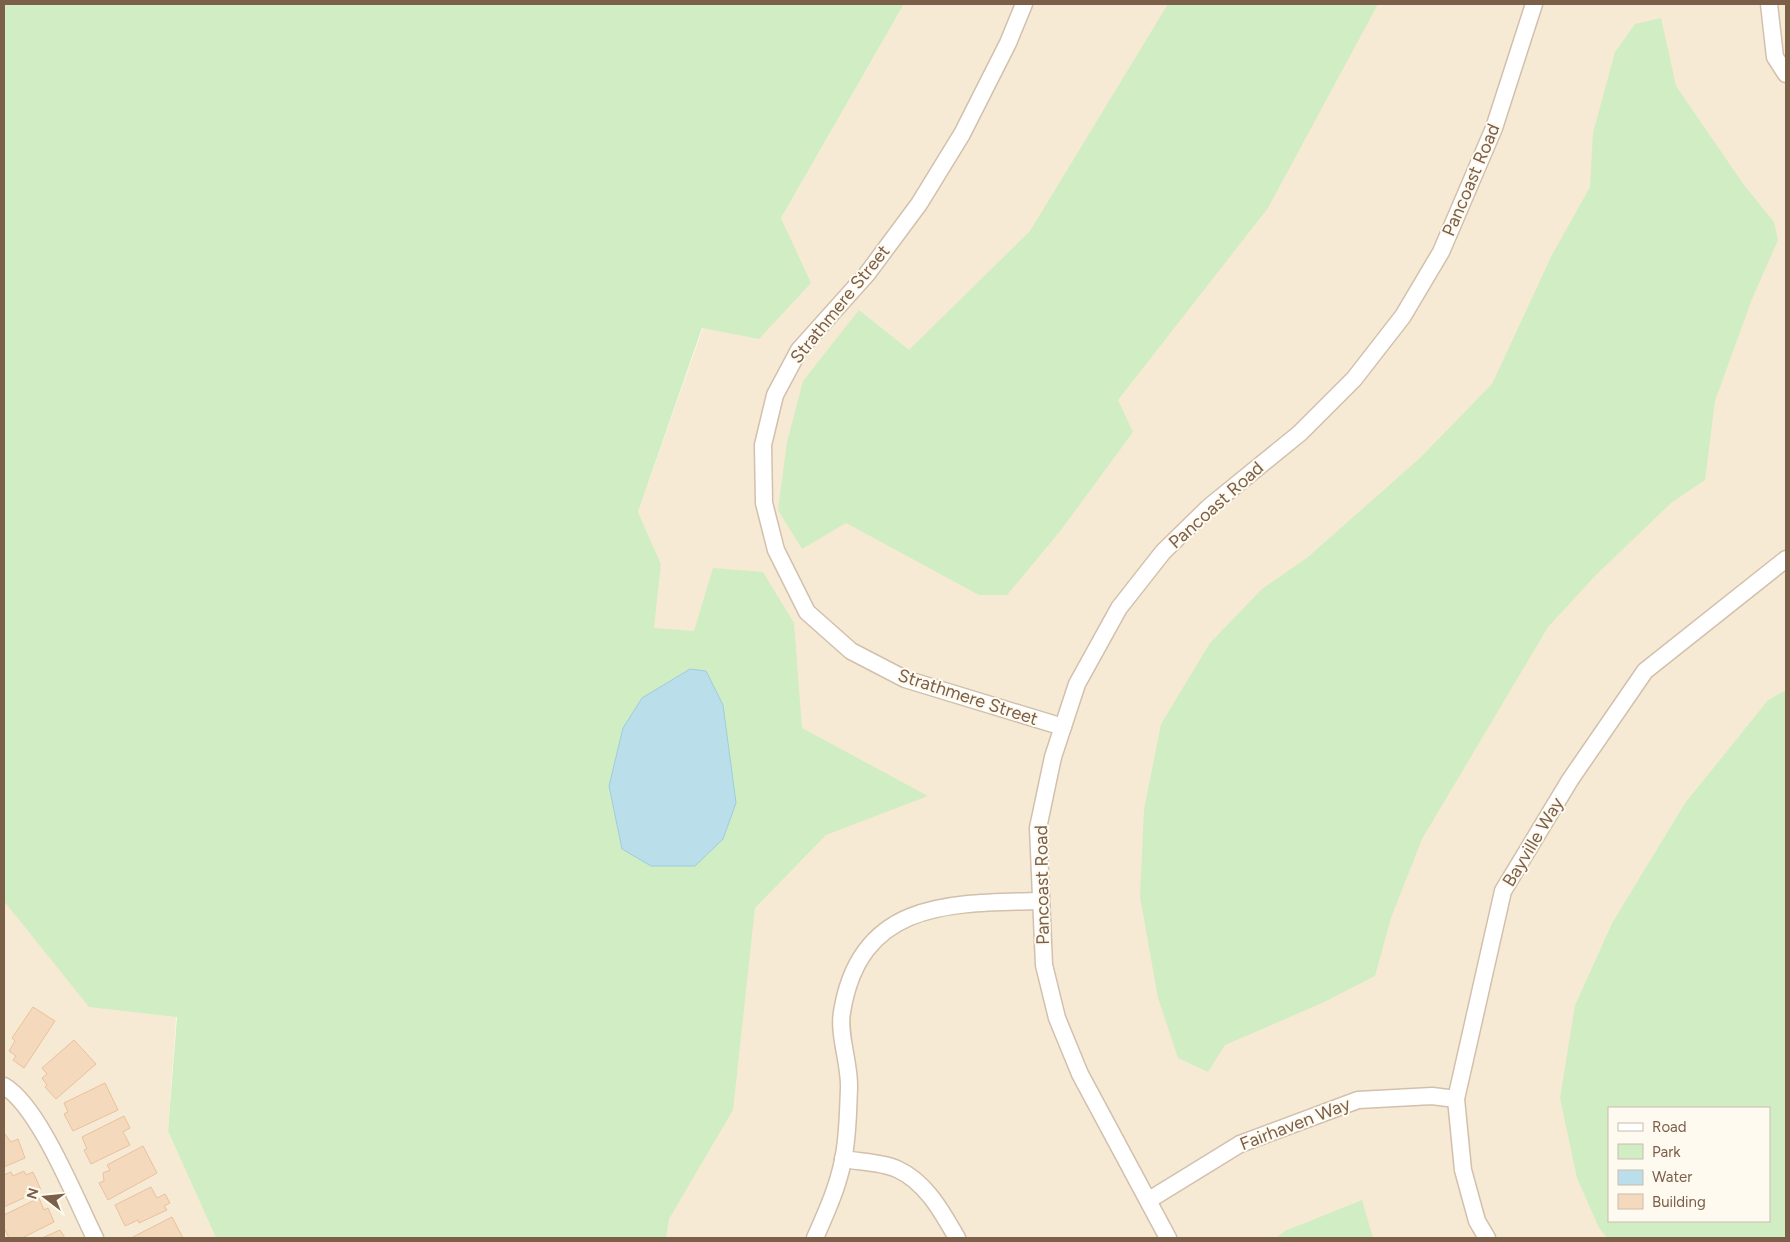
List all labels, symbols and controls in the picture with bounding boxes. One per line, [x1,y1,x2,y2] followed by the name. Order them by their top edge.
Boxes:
[1437,121,1505,239] street label: Pancoast Road
[786,240,895,368] street label: Strathmere Street
[1164,457,1268,553] street label: Pancoast Road
[895,664,1041,730] street label: Strathmere Street
[1498,793,1569,891] street label: Bayville Way
[1030,825,1054,945] street label: Pancoast Road
[1237,1093,1354,1155] street label: Fairhaven Way
[1608,1107,1770,1222] legend
[1652,1118,1687,1136] text: Road
[1652,1143,1681,1161] text: Park
[1652,1168,1692,1186] text: Water
[20,1172,70,1222] north arrow
[23,1186,43,1201] text: N
[1652,1193,1706,1211] text: Building

